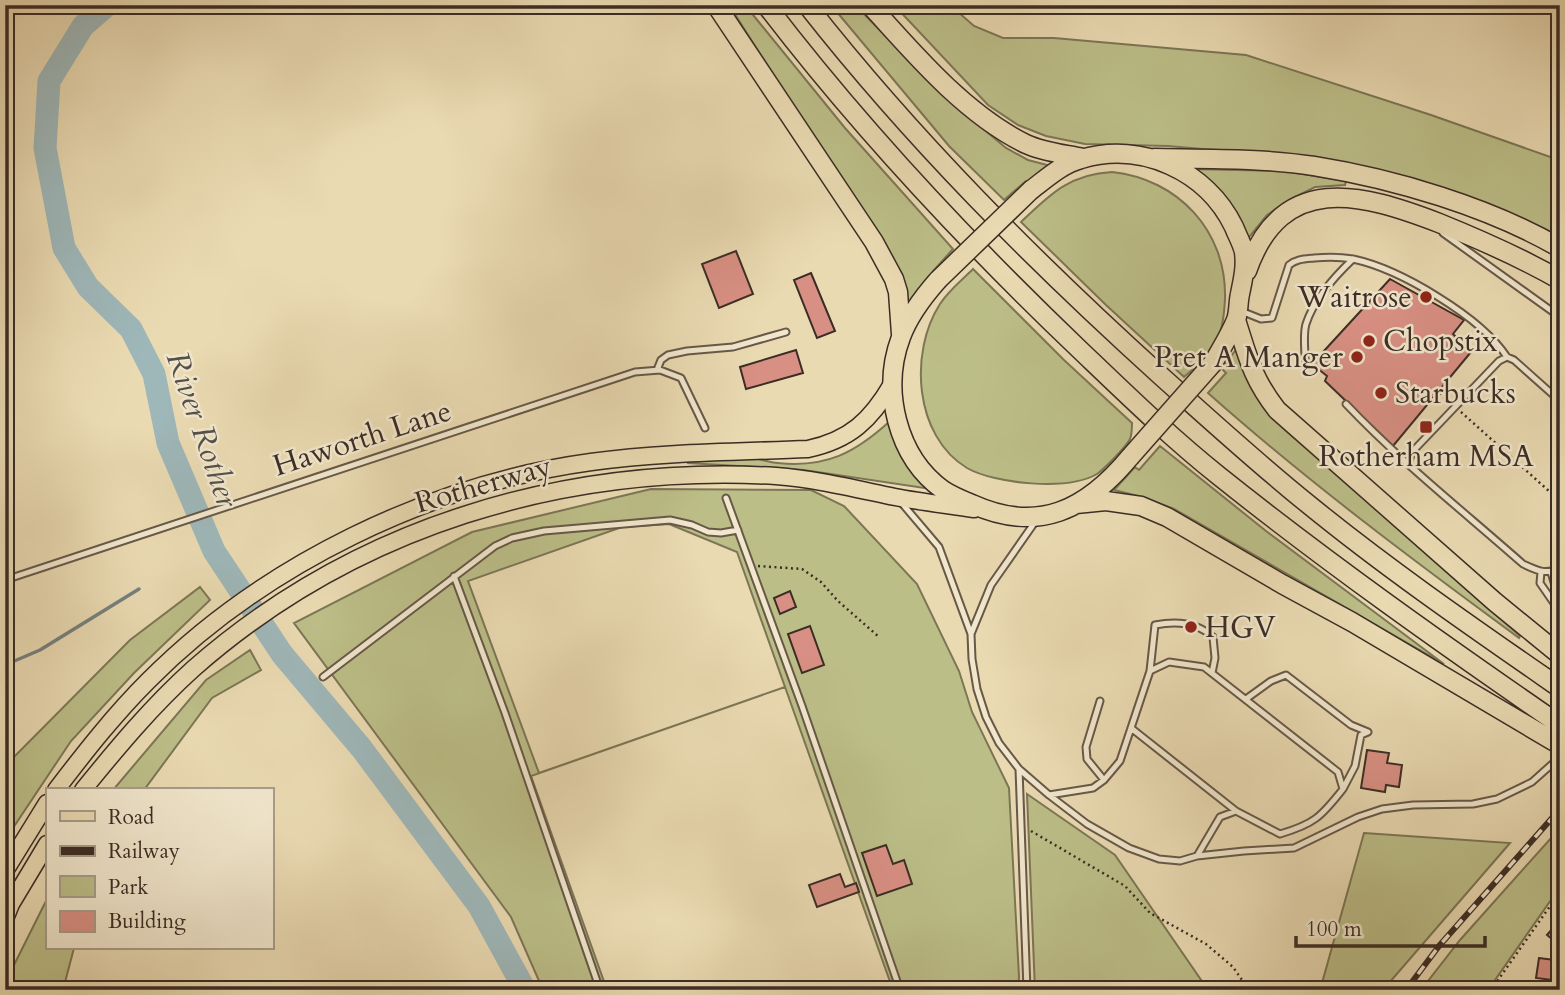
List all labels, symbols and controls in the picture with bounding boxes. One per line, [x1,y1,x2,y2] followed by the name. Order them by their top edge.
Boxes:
[1296,277,1412,318] place label: Waitrose
[1418,289,1434,305] marker: Waitrose
[1383,321,1498,362] place label: Chopstix
[1361,333,1377,349] marker: Chopstix
[1154,337,1343,378] place label: Pret A Manger
[155,346,250,515] water label: River Rother
[1349,349,1365,365] marker: Pret A Manger
[1395,373,1516,414] place label: Starbucks
[1373,385,1389,401] marker: Starbucks
[268,390,456,487] street label: Haworth Lane
[1418,419,1434,435] marker: Rotherham MSA
[1319,436,1534,477] place label: Rotherham MSA
[410,445,556,524] street label: Rotherway
[1205,607,1276,648] place label: HGV
[1183,619,1199,635] marker: HGV
[46,788,273,950] legend
[108,803,154,832] text: Road
[108,837,180,866] text: Railway
[108,873,149,902] text: Park
[1296,904,1484,948] scale bar
[108,907,186,936] text: Building
[1306,915,1362,944] text: 100 m

